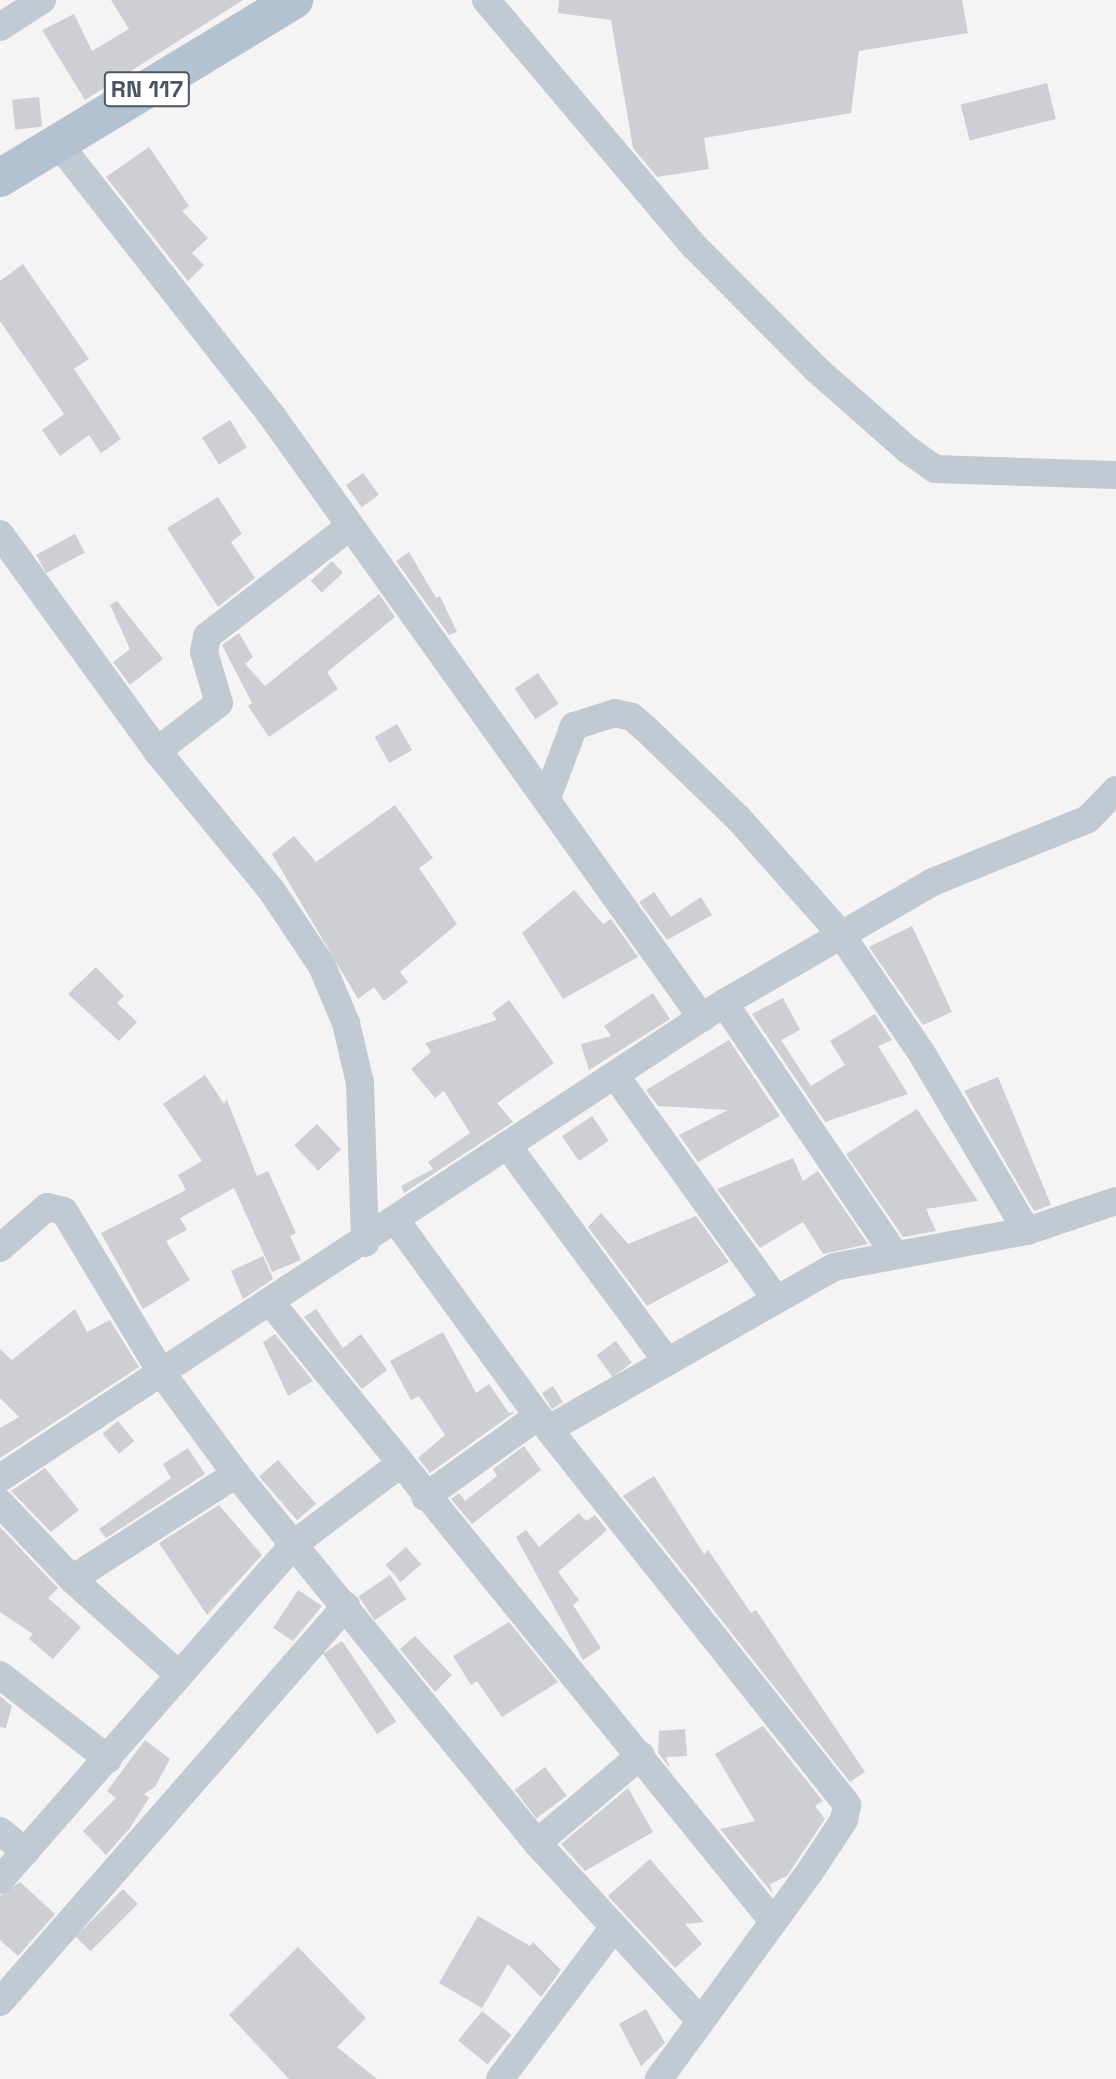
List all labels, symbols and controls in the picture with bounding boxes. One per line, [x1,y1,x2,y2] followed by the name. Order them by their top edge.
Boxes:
[103,68,191,110] road number: RN 117

